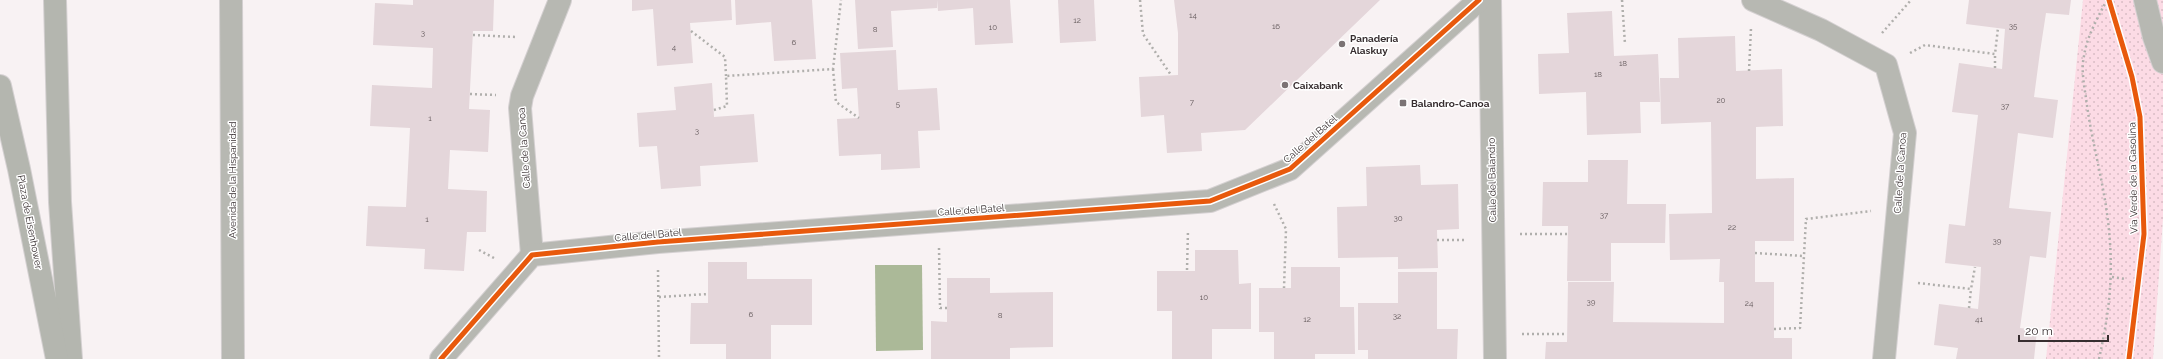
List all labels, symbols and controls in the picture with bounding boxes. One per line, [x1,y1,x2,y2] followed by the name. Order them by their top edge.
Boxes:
[1189,10,1198,20] house number: 14
[1073,15,1081,25] house number: 12
[1272,21,1280,31] house number: 16
[2009,21,2018,31] house number: 35
[989,22,997,32] house number: 10
[873,24,878,34] house number: 8
[421,28,425,38] house number: 3
[1350,33,1399,56] place label: Panadería Alaskuy
[792,37,797,47] house number: 6
[1337,39,1347,49] marker: Panadería Alaskuy
[672,42,677,52] house number: 4
[1619,58,1627,68] house number: 18
[1594,69,1602,79] house number: 18
[1280,80,1290,90] marker: Caixabank
[1293,80,1343,91] place label: Caixabank
[1716,95,1726,105] house number: 20
[1190,97,1195,107] house number: 7
[1398,98,1408,108] marker: Balandro-Canoa
[1411,98,1490,109] place label: Balandro-Canoa
[896,99,901,109] house number: 5
[2001,101,2010,111] house number: 37
[516,107,532,189] street label: Calle de la Canoa
[428,113,432,123] house number: 1
[1281,113,1339,165] street label: Calle del Batel
[227,122,238,238] street label: Avenida de la Hispanidad
[2127,122,2139,234] street label: Vía Verde de la Gasolina
[695,126,699,136] house number: 3
[1892,132,1908,214] street label: Calle de la Canoa
[1486,137,1498,223] street label: Calle del Balandro
[15,174,45,270] street label: Plaza de Eisenhower
[937,202,1005,218] street label: Calle del Batel
[1600,210,1609,220] house number: 37
[1393,213,1403,223] house number: 30
[425,214,429,224] house number: 1
[1728,222,1736,232] house number: 22
[614,227,682,243] street label: Calle del Batel
[1993,236,2002,246] house number: 39
[1200,292,1208,302] house number: 10
[1587,297,1596,307] house number: 39
[1745,298,1754,308] house number: 24
[749,309,754,319] house number: 6
[998,310,1003,320] house number: 8
[1393,311,1401,321] house number: 32
[1303,314,1311,324] house number: 12
[1975,314,1983,324] house number: 41
[2019,317,2108,343] scale bar
[2025,324,2053,338] text: 20 m

